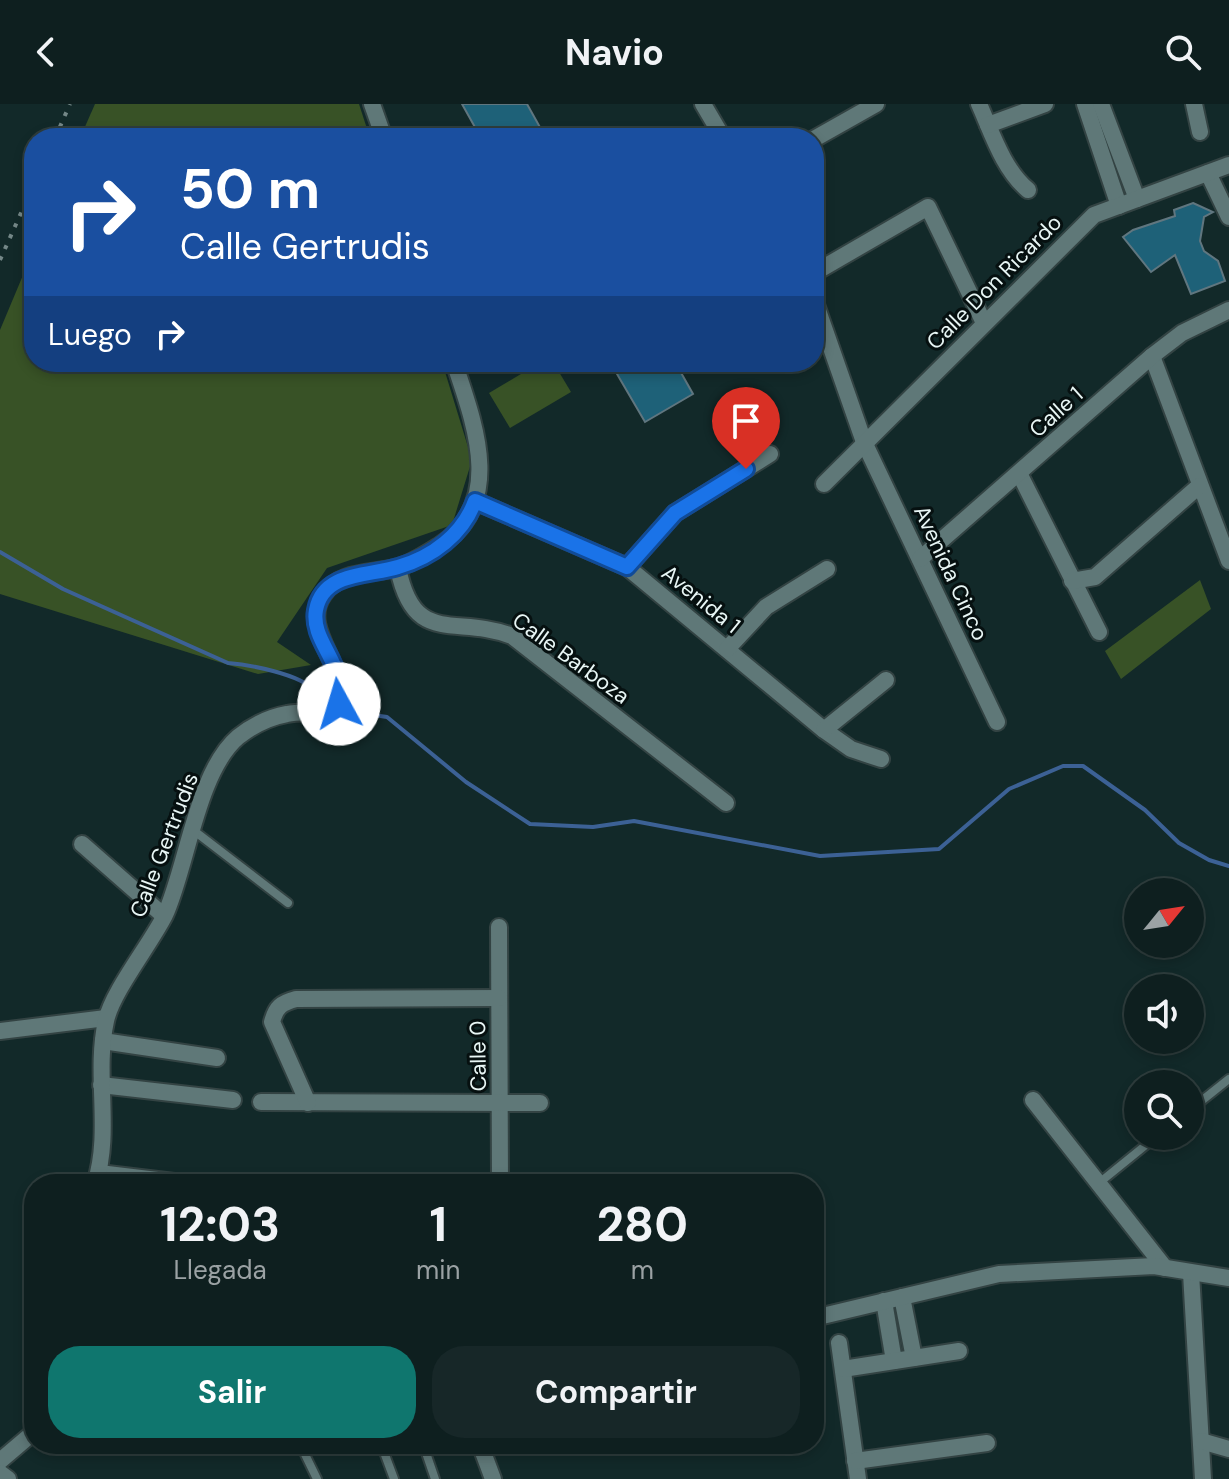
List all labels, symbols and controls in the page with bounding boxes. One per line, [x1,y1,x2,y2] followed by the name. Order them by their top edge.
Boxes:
[565,29,664,76] text: Navio
[24,30,68,74] icon: back
[1161,30,1205,74] icon: search
[180,152,320,225] text: 50 m
[48,160,152,264] icon: right
[920,208,1068,356] street label: Calle Don Ricardo
[180,223,430,270] text: Calle Gertrudis
[148,312,192,356] icon: right
[48,315,132,354] text: Luego
[1023,380,1089,444] street label: Calle 1
[712,387,780,469] pin
[724,399,768,443] icon: arrive
[907,501,995,645] street label: Avenida Cinco
[656,558,746,640] street label: Avenida 1
[507,606,635,710] street label: Calle Barboza
[297,662,381,746] position arrow
[123,769,205,921] street label: Calle Gertrudis
[1124,878,1204,958] north arrow
[1124,878,1204,1150] map controls
[1124,974,1204,1054] button: sound
[463,1020,493,1092] street label: Calle 0
[1124,1070,1204,1150] button: search
[160,1193,280,1256] text: 12:03
[430,1193,447,1256] text: 1
[596,1193,688,1256] text: 280
[173,1253,267,1287] text: Llegada
[416,1253,460,1287] text: min
[631,1253,654,1287] text: m
[48,1346,416,1438] button: Salir
[432,1346,800,1438] button: Compartir

